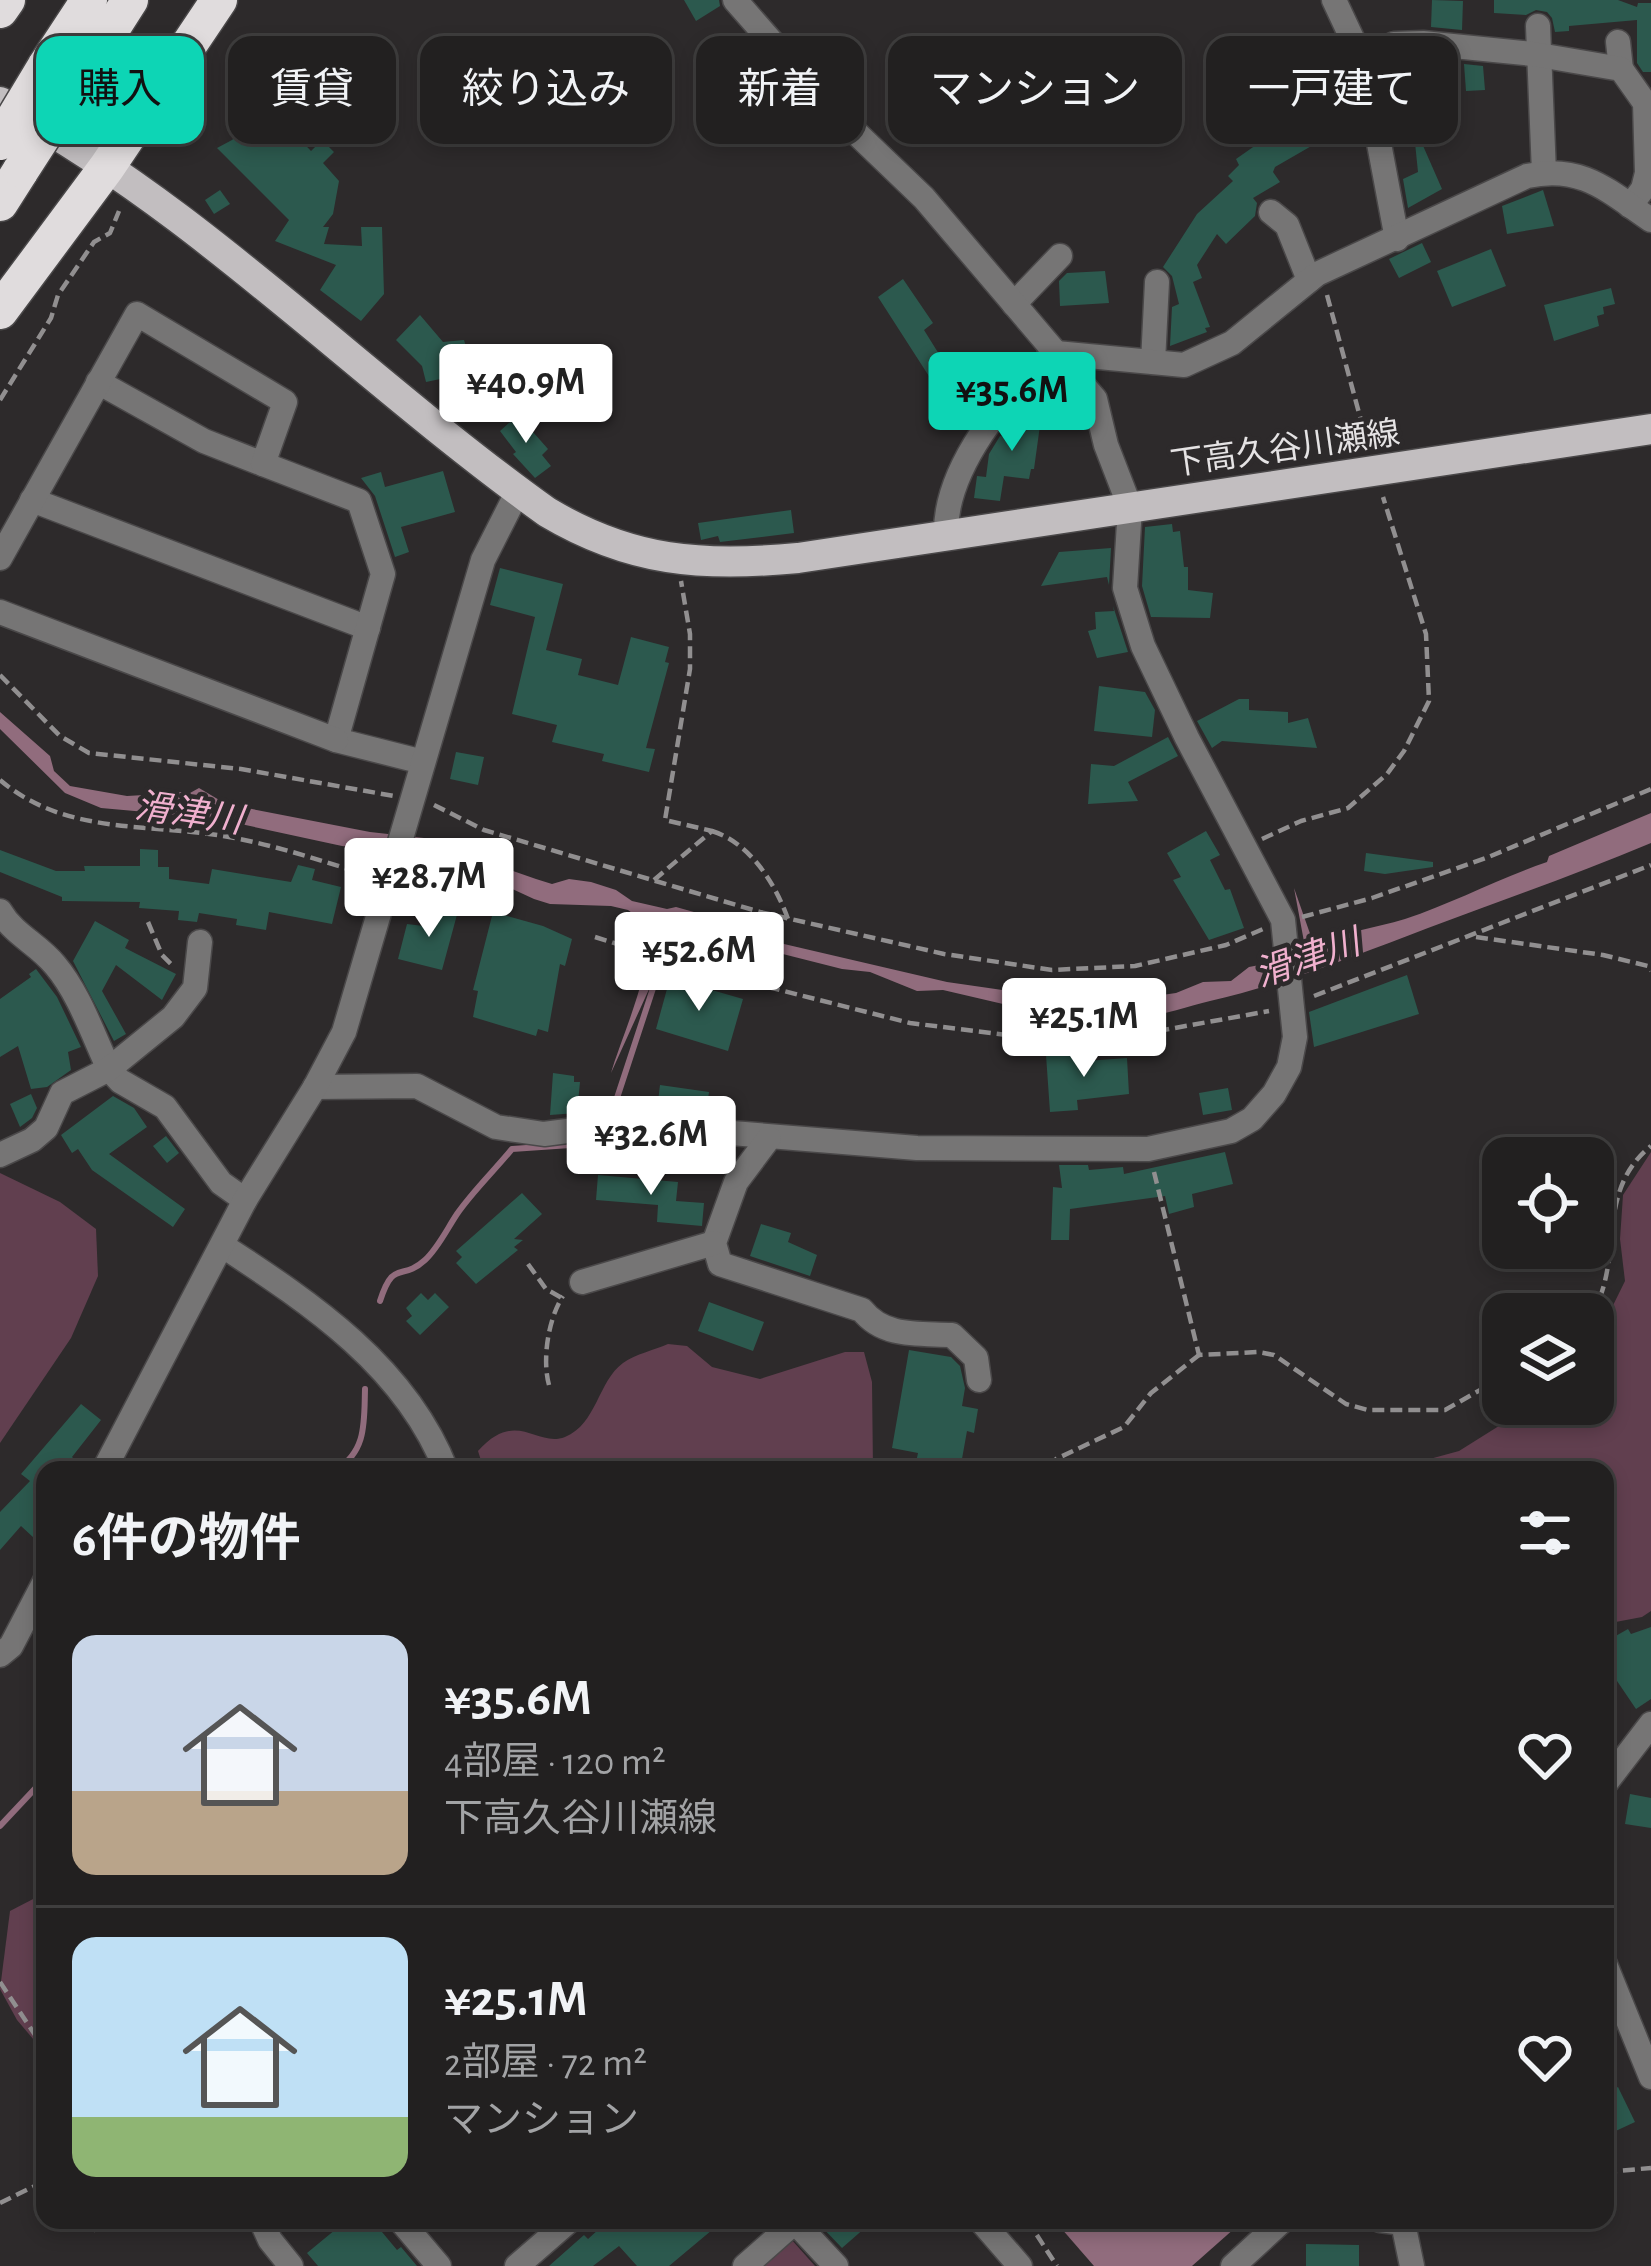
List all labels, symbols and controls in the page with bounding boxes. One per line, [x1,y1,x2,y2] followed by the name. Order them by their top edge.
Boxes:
[36,36,204,144] chip: 購入
[228,36,396,144] chip: 賃貸
[420,36,672,144] chip: 絞り込み
[696,36,864,144] chip: 新着
[888,36,1182,144] chip: マンション
[1206,36,1458,144] chip: 一戸建て
[428,344,624,446] pin: ¥40.9M
[914,352,1110,454] pin: ¥35.6M
[466,363,586,402] text: ¥40.9M
[955,371,1069,410] text: ¥35.6M
[1168,415,1402,482] street label: 下高久谷川瀬線
[133,787,249,840] water label: 滑津川
[331,838,527,940] pin: ¥28.7M
[372,857,486,896] text: ¥28.7M
[601,912,797,1014] pin: ¥52.6M
[1250,921,1368,993] water label: 滑津川
[642,931,756,970] text: ¥52.6M
[986,978,1182,1080] pin: ¥25.1M
[1029,997,1139,1036] text: ¥25.1M
[553,1096,749,1198] pin: ¥32.6M
[594,1115,708,1154] text: ¥32.6M
[1482,1137,1614,1425] map controls
[1482,1137,1614,1269] button: locate
[1482,1293,1614,1425] button: layers
[1512,1500,1578,1566] icon: filters
[72,1514,301,1565] text: 6件の物件
[444,1673,592,1724] text: ¥35.6M
[168,1683,312,1827] icon: home
[1512,1722,1578,1788] icon: heart
[444,1743,666,1782] text: 4部屋 · 120 m²
[444,1800,717,1839] text: 下高久谷川瀬線
[444,1974,588,2025] text: ¥25.1M
[168,1985,312,2129] icon: home
[1512,2024,1578,2090] icon: heart
[444,2044,647,2083] text: 2部屋 · 72 m²
[444,2101,639,2140] text: マンション

